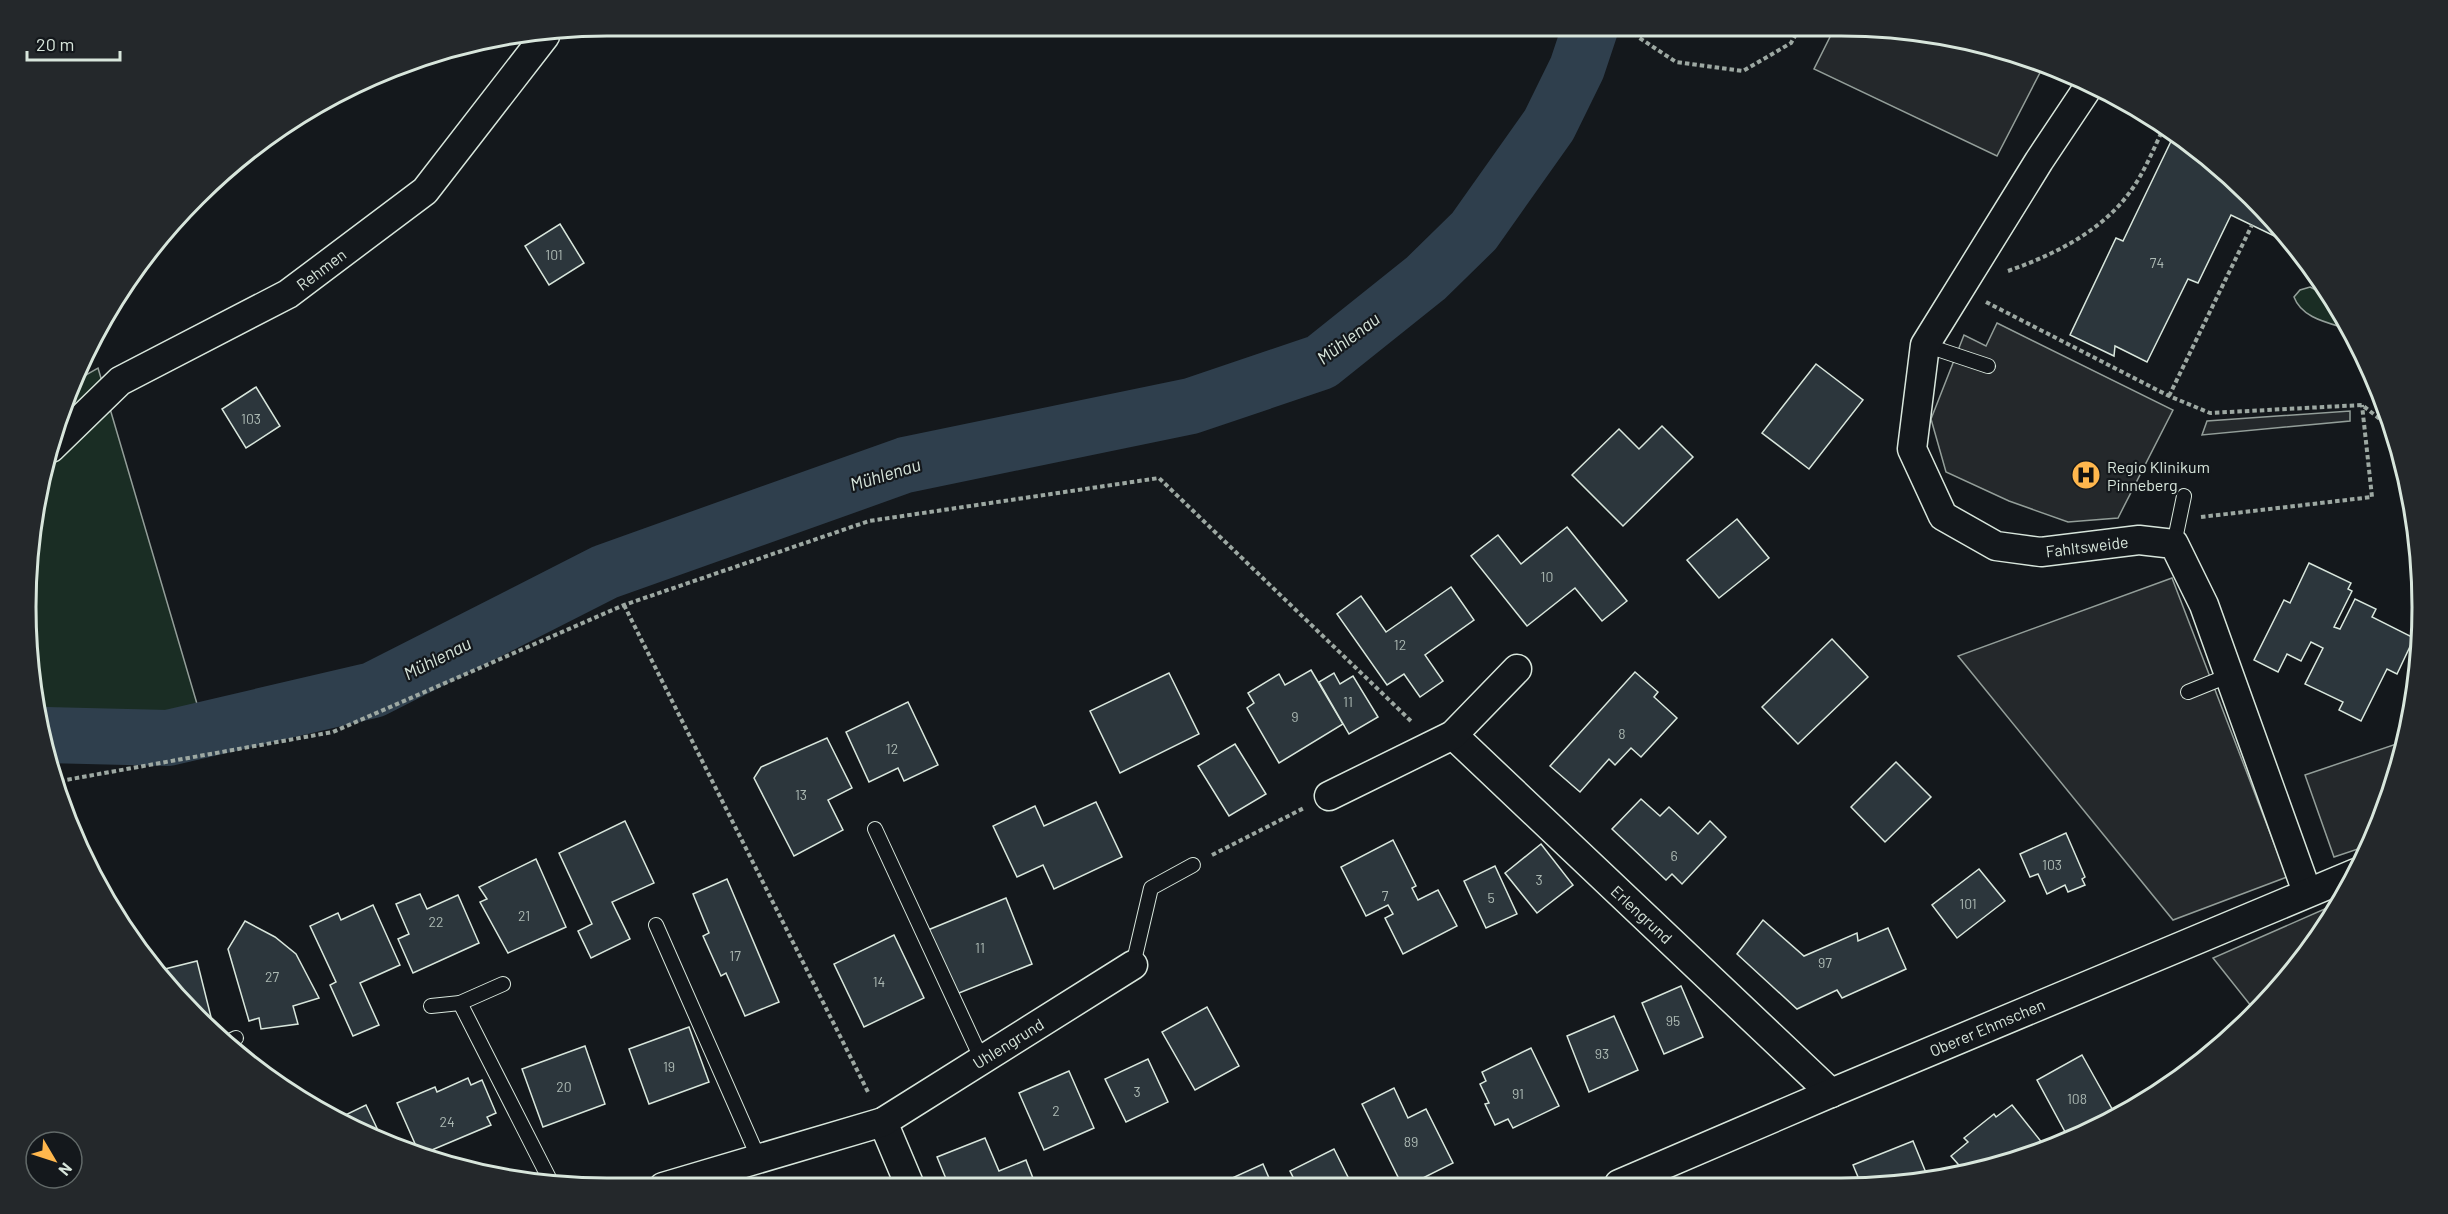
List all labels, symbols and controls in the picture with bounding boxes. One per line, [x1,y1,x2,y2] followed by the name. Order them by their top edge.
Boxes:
[27,24,120,62] scale bar
[36,33,74,55] text: 20 m
[292,244,350,294] street label: Rehmen
[545,246,563,263] house number: 101
[2150,254,2164,271] house number: 74
[1312,307,1384,369] water label: Mühlenau
[241,410,261,427] house number: 103
[847,453,923,495] water label: Mühlenau
[2107,457,2210,494] place label: Regio Klinikum Pinneberg
[2070,459,2102,491] hospital icon: Regio Klinikum Pinneberg
[2045,531,2129,561] street label: Fahltsweide
[1541,568,1553,585] house number: 10
[400,632,474,684] water label: Mühlenau
[1394,636,1406,653] house number: 12
[1343,693,1353,710] house number: 11
[1291,708,1299,725] house number: 9
[1618,725,1626,742] house number: 8
[886,740,898,757] house number: 12
[795,786,807,803] house number: 13
[1670,847,1678,864] house number: 6
[2042,856,2062,873] house number: 103
[1535,871,1543,888] house number: 3
[1608,881,1676,947] street label: Erlengrund
[1382,887,1389,904] house number: 7
[1487,889,1495,906] house number: 5
[1959,895,1977,912] house number: 101
[518,907,530,924] house number: 21
[428,913,444,930] house number: 22
[975,939,985,956] house number: 11
[729,947,741,964] house number: 17
[1818,954,1832,971] house number: 97
[265,968,279,985] house number: 27
[873,973,885,990] house number: 14
[1926,994,2048,1060] street label: Oberer Ehmschen
[1666,1012,1680,1029] house number: 95
[969,1014,1047,1072] street label: Uhlengrund
[1595,1045,1609,1062] house number: 93
[663,1058,675,1075] house number: 19
[556,1078,572,1095] house number: 20
[1133,1083,1141,1100] house number: 3
[1512,1085,1524,1102] house number: 91
[2067,1090,2087,1107] house number: 108
[1052,1102,1060,1119] house number: 2
[439,1113,455,1130] house number: 24
[24,1130,84,1190] north arrow
[1404,1133,1418,1150] house number: 89
[55,1160,77,1180] text: N

